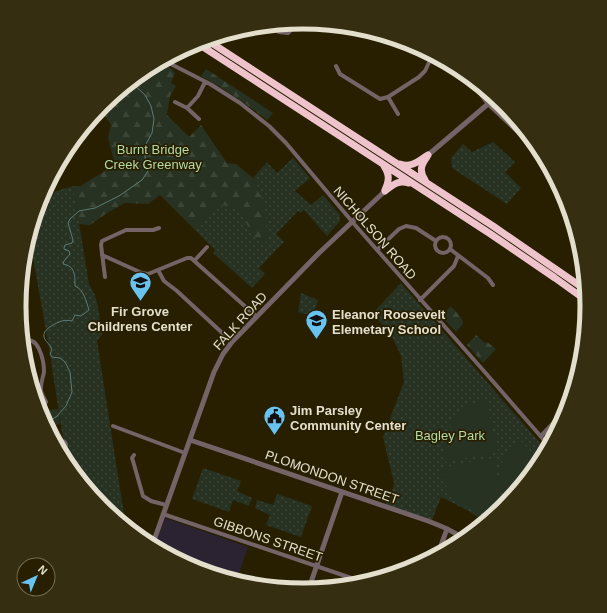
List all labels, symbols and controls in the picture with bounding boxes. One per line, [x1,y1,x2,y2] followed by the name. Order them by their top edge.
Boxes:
[104,142,202,172] park label: Burnt Bridge Creek Greenway
[330,183,420,283] street label: NICHOLSON ROAD
[127,270,153,303] school or university icon: Fir Grove Childrens Center
[210,289,270,353] street label: FALK ROAD
[88,304,192,334] place label: Fir Grove Childrens Center
[332,307,446,337] place label: Eleanor Roosevelt Elemetary School
[304,308,330,341] school or university icon: Eleanor Roosevelt Elemetary School
[290,403,406,433] place label: Jim Parsley Community Center
[261,404,287,437] public building icon: Jim Parsley Community Center
[415,428,486,443] park label: Bagley Park
[263,447,401,507] street label: PLOMONDON STREET
[212,513,324,565] street label: GIBBONS STREET
[16,557,56,597] north arrow
[36,563,50,577] text: N

